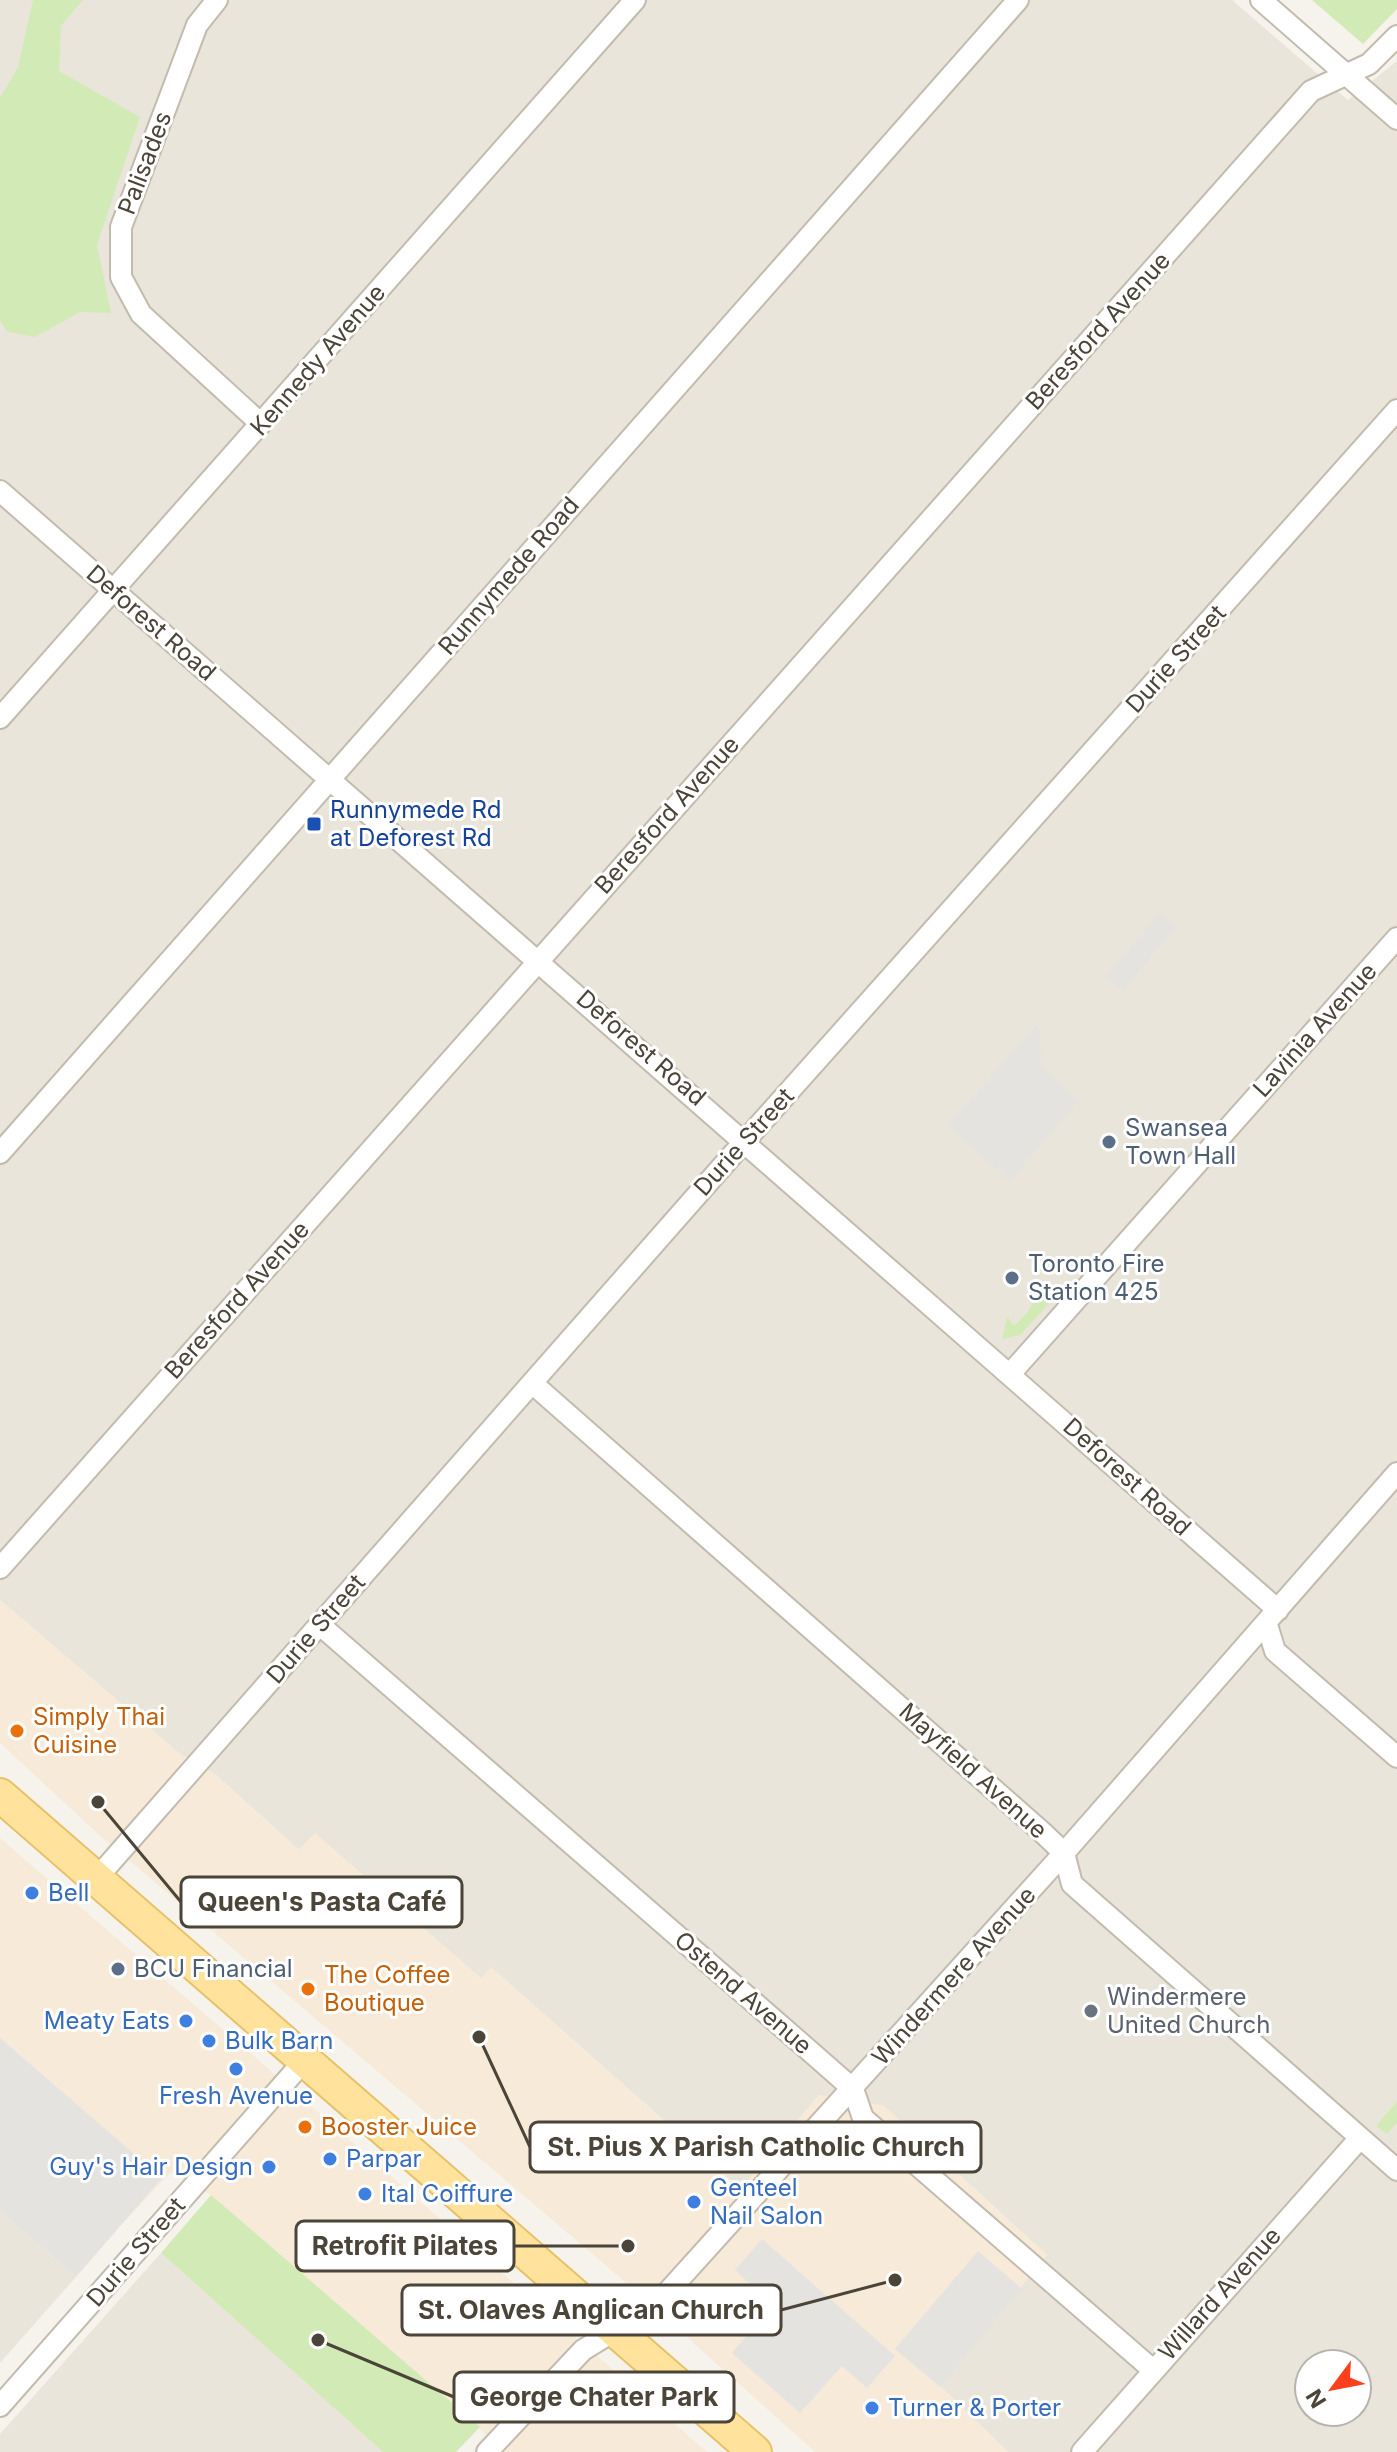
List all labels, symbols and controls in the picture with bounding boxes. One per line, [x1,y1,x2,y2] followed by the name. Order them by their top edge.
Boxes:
[112,107,177,218] street label: Palisades
[1019,246,1176,415] street label: Beresford Avenue
[244,278,391,441] street label: Kennedy Avenue
[432,491,585,660] street label: Runnymede Road
[81,559,222,687] street label: Deforest Road
[1120,599,1232,719] street label: Durie Street
[588,730,745,899] street label: Beresford Avenue
[330,795,501,852] place label: Runnymede Rd at Deforest Rd
[305,815,323,833] marker: Runnymede Rd at Deforest Rd
[1247,957,1382,1103] street label: Lavinia Avenue
[571,984,712,1112] street label: Deforest Road
[688,1082,800,1202] street label: Durie Street
[1125,1113,1236,1170] place label: Swansea Town Hall
[1100,1133,1118,1151] marker: Swansea Town Hall
[158,1215,315,1384] street label: Beresford Avenue
[1028,1249,1165,1306] place label: Toronto Fire Station 425
[1003,1269,1021,1287] marker: Toronto Fire Station 425
[1058,1412,1197,1541] street label: Deforest Road
[260,1568,371,1689] street label: Durie Street
[893,1697,1053,1845] street label: Mayfield Avenue
[33,1702,165,1759] place label: Simply Thai Cuisine
[8,1722,26,1740] marker: Simply Thai Cuisine
[181,1877,462,1927] callout: Queen's Pasta Café
[48,1878,89,1907] place label: Bell
[866,1880,1042,2071] street label: Windermere Avenue
[23,1884,41,1902] marker: Bell
[197,1886,447,1917] text: Queen's Pasta Café
[669,1925,818,2060] street label: Ostend Avenue
[134,1954,292,1983] place label: BCU Financial
[109,1960,127,1978] marker: BCU Financial
[324,1960,450,2017] place label: The Coffee Boutique
[299,1980,317,1998] marker: The Coffee Boutique
[1107,1982,1270,2039] place label: Windermere United Church
[1082,2002,1100,2020] marker: Windermere United Church
[44,2006,170,2035] place label: Meaty Eats
[177,2012,195,2030] marker: Meaty Eats
[225,2026,333,2055] place label: Bulk Barn
[200,2032,218,2050] marker: Bulk Barn
[227,2060,245,2078] marker: Fresh Avenue
[159,2081,313,2110] place label: Fresh Avenue
[321,2112,477,2141] place label: Booster Juice
[296,2118,314,2136] marker: Booster Juice
[530,2122,981,2172] callout: St. Pius X Parish Catholic Church
[547,2131,965,2162] text: St. Pius X Parish Catholic Church
[346,2144,422,2173] place label: Parpar
[321,2150,339,2168] marker: Parpar
[49,2152,253,2181] place label: Guy's Hair Design
[260,2158,278,2176] marker: Guy's Hair Design
[710,2173,823,2230] place label: Genteel Nail Salon
[381,2179,513,2208] place label: Ital Coiffure
[356,2185,374,2203] marker: Ital Coiffure
[80,2191,191,2312] street label: Durie Street
[685,2193,703,2211] marker: Genteel Nail Salon
[296,2221,514,2271] callout: Retrofit Pilates
[1152,2221,1287,2366] street label: Willard Avenue
[312,2230,498,2261] text: Retrofit Pilates
[402,2285,781,2335] callout: St. Olaves Anglican Church
[418,2294,764,2325] text: St. Olaves Anglican Church
[1293,2348,1373,2428] north arrow
[454,2372,734,2422] callout: George Chater Park
[470,2381,718,2412] text: George Chater Park
[1301,2385,1332,2413] text: N
[888,2393,1061,2422] place label: Turner & Porter
[863,2399,881,2417] marker: Turner & Porter

